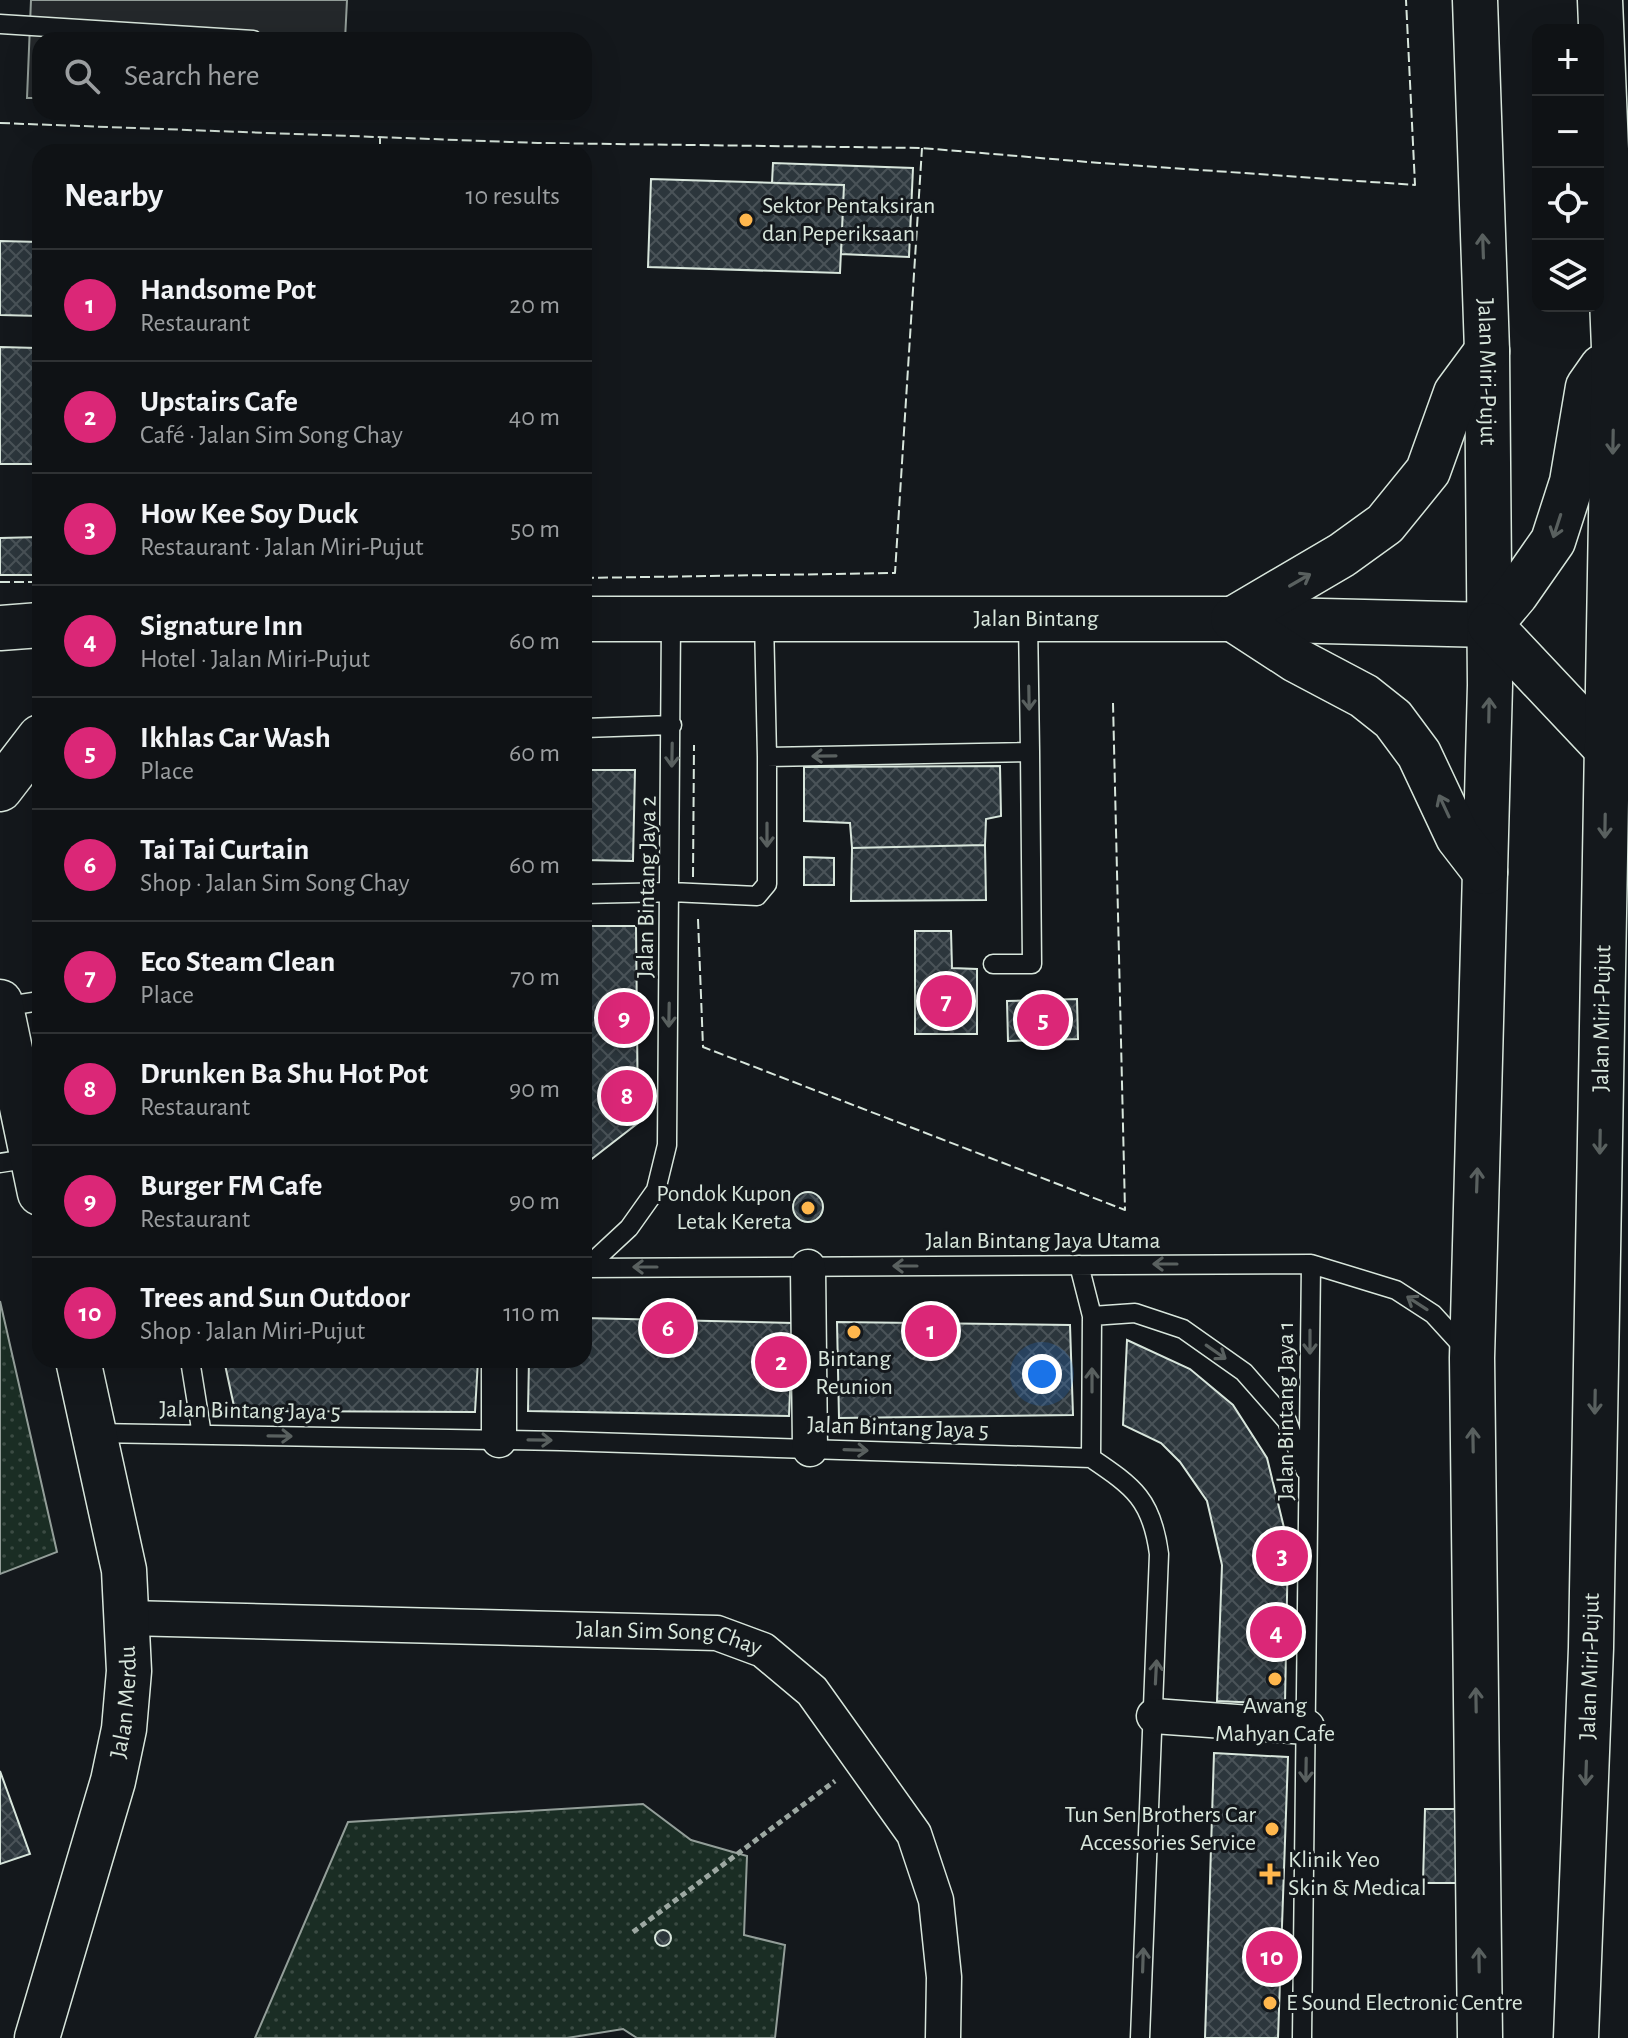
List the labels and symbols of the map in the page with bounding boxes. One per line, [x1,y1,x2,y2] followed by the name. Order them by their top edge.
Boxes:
[762,194,935,246] place label: Sektor Pentaksiran dan Peperiksaan
[737,211,755,229] marker: Sektor Pentaksiran dan Peperiksaan
[1476,233,1491,260] one-way arrow
[1473,298,1500,446] street label: Jalan Miri-Pujut
[1605,428,1620,455] one-way arrow
[1549,513,1564,538] one-way arrow
[1288,572,1311,588] one-way arrow
[974,607,1099,631] street label: Jalan Bintang
[1021,684,1037,711] one-way arrow
[1482,697,1497,724] one-way arrow
[664,741,680,768] one-way arrow
[811,748,838,764] one-way arrow
[1435,795,1450,819] one-way arrow
[633,796,661,978] street label: Jalan Bintang Jaya 2
[1597,812,1613,839] one-way arrow
[759,821,775,848] one-way arrow
[1589,944,1615,1092] street label: Jalan Miri-Pujut
[920,971,972,1031] pin: 7
[598,988,650,1048] pin: 9
[1017,990,1069,1050] pin: 5
[661,1001,677,1028] one-way arrow
[601,1066,653,1126] pin: 8
[1592,1128,1608,1155] one-way arrow
[1469,1167,1484,1194] one-way arrow
[656,1182,792,1234] place label: Pondok Kupon Letak Kereta
[799,1199,817,1217] marker: Pondok Kupon Letak Kereta
[925,1229,1161,1253] street label: Jalan Bintang Jaya Utama
[1152,1256,1179,1272] one-way arrow
[892,1258,919,1274] one-way arrow
[632,1260,659,1275] one-way arrow
[1406,1295,1428,1312] one-way arrow
[642,1298,694,1358] pin: 6
[905,1301,957,1361] pin: 1
[1274,1321,1298,1501] street label: Jalan Bintang Jaya 1
[845,1323,863,1341] marker: Bintang Reunion
[1302,1328,1318,1355] one-way arrow
[755,1332,807,1392] pin: 2
[1204,1344,1226,1360] one-way arrow
[815,1347,893,1399] place label: Bintang Reunion
[1022,1354,1062,1394] your location
[1084,1367,1100,1394] one-way arrow
[1588,1388,1603,1415] one-way arrow
[159,1397,341,1425] street label: Jalan Bintang Jaya 5
[807,1413,989,1443] street label: Jalan Bintang Jaya 5
[1465,1427,1481,1454] one-way arrow
[266,1428,293,1444] one-way arrow
[526,1433,553,1448] one-way arrow
[842,1443,869,1458] one-way arrow
[1256,1526,1308,1586] pin: 3
[1575,1592,1604,1740] street label: Jalan Miri-Pujut
[1250,1602,1302,1662] pin: 4
[576,1617,765,1660] street label: Jalan Sim Song Chay
[106,1645,141,1761] street label: Jalan Merdu
[1148,1659,1163,1686] one-way arrow
[1266,1670,1284,1688] marker: Awang Mahyan Cafe
[1468,1687,1484,1714] one-way arrow
[1215,1694,1335,1746] place label: Awang Mahyan Cafe
[1298,1756,1314,1783] one-way arrow
[1578,1759,1593,1786] one-way arrow
[1064,1803,1256,1855] place label: Tun Sen Brothers Car Accessories Service
[1263,1820,1281,1838] marker: Tun Sen Brothers Car Accessories Service
[1288,1848,1427,1900] place label: Klinik Yeo Skin & Medical
[1259,1863,1281,1885] marker: Klinik Yeo Skin & Medical
[1246,1927,1298,1987] pin: 10
[1136,1947,1151,1974] one-way arrow
[1471,1947,1487,1974] one-way arrow
[1286,1991,1523,2015] place label: E Sound Electronic Centre
[1261,1994,1279,2012] marker: E Sound Electronic Centre

